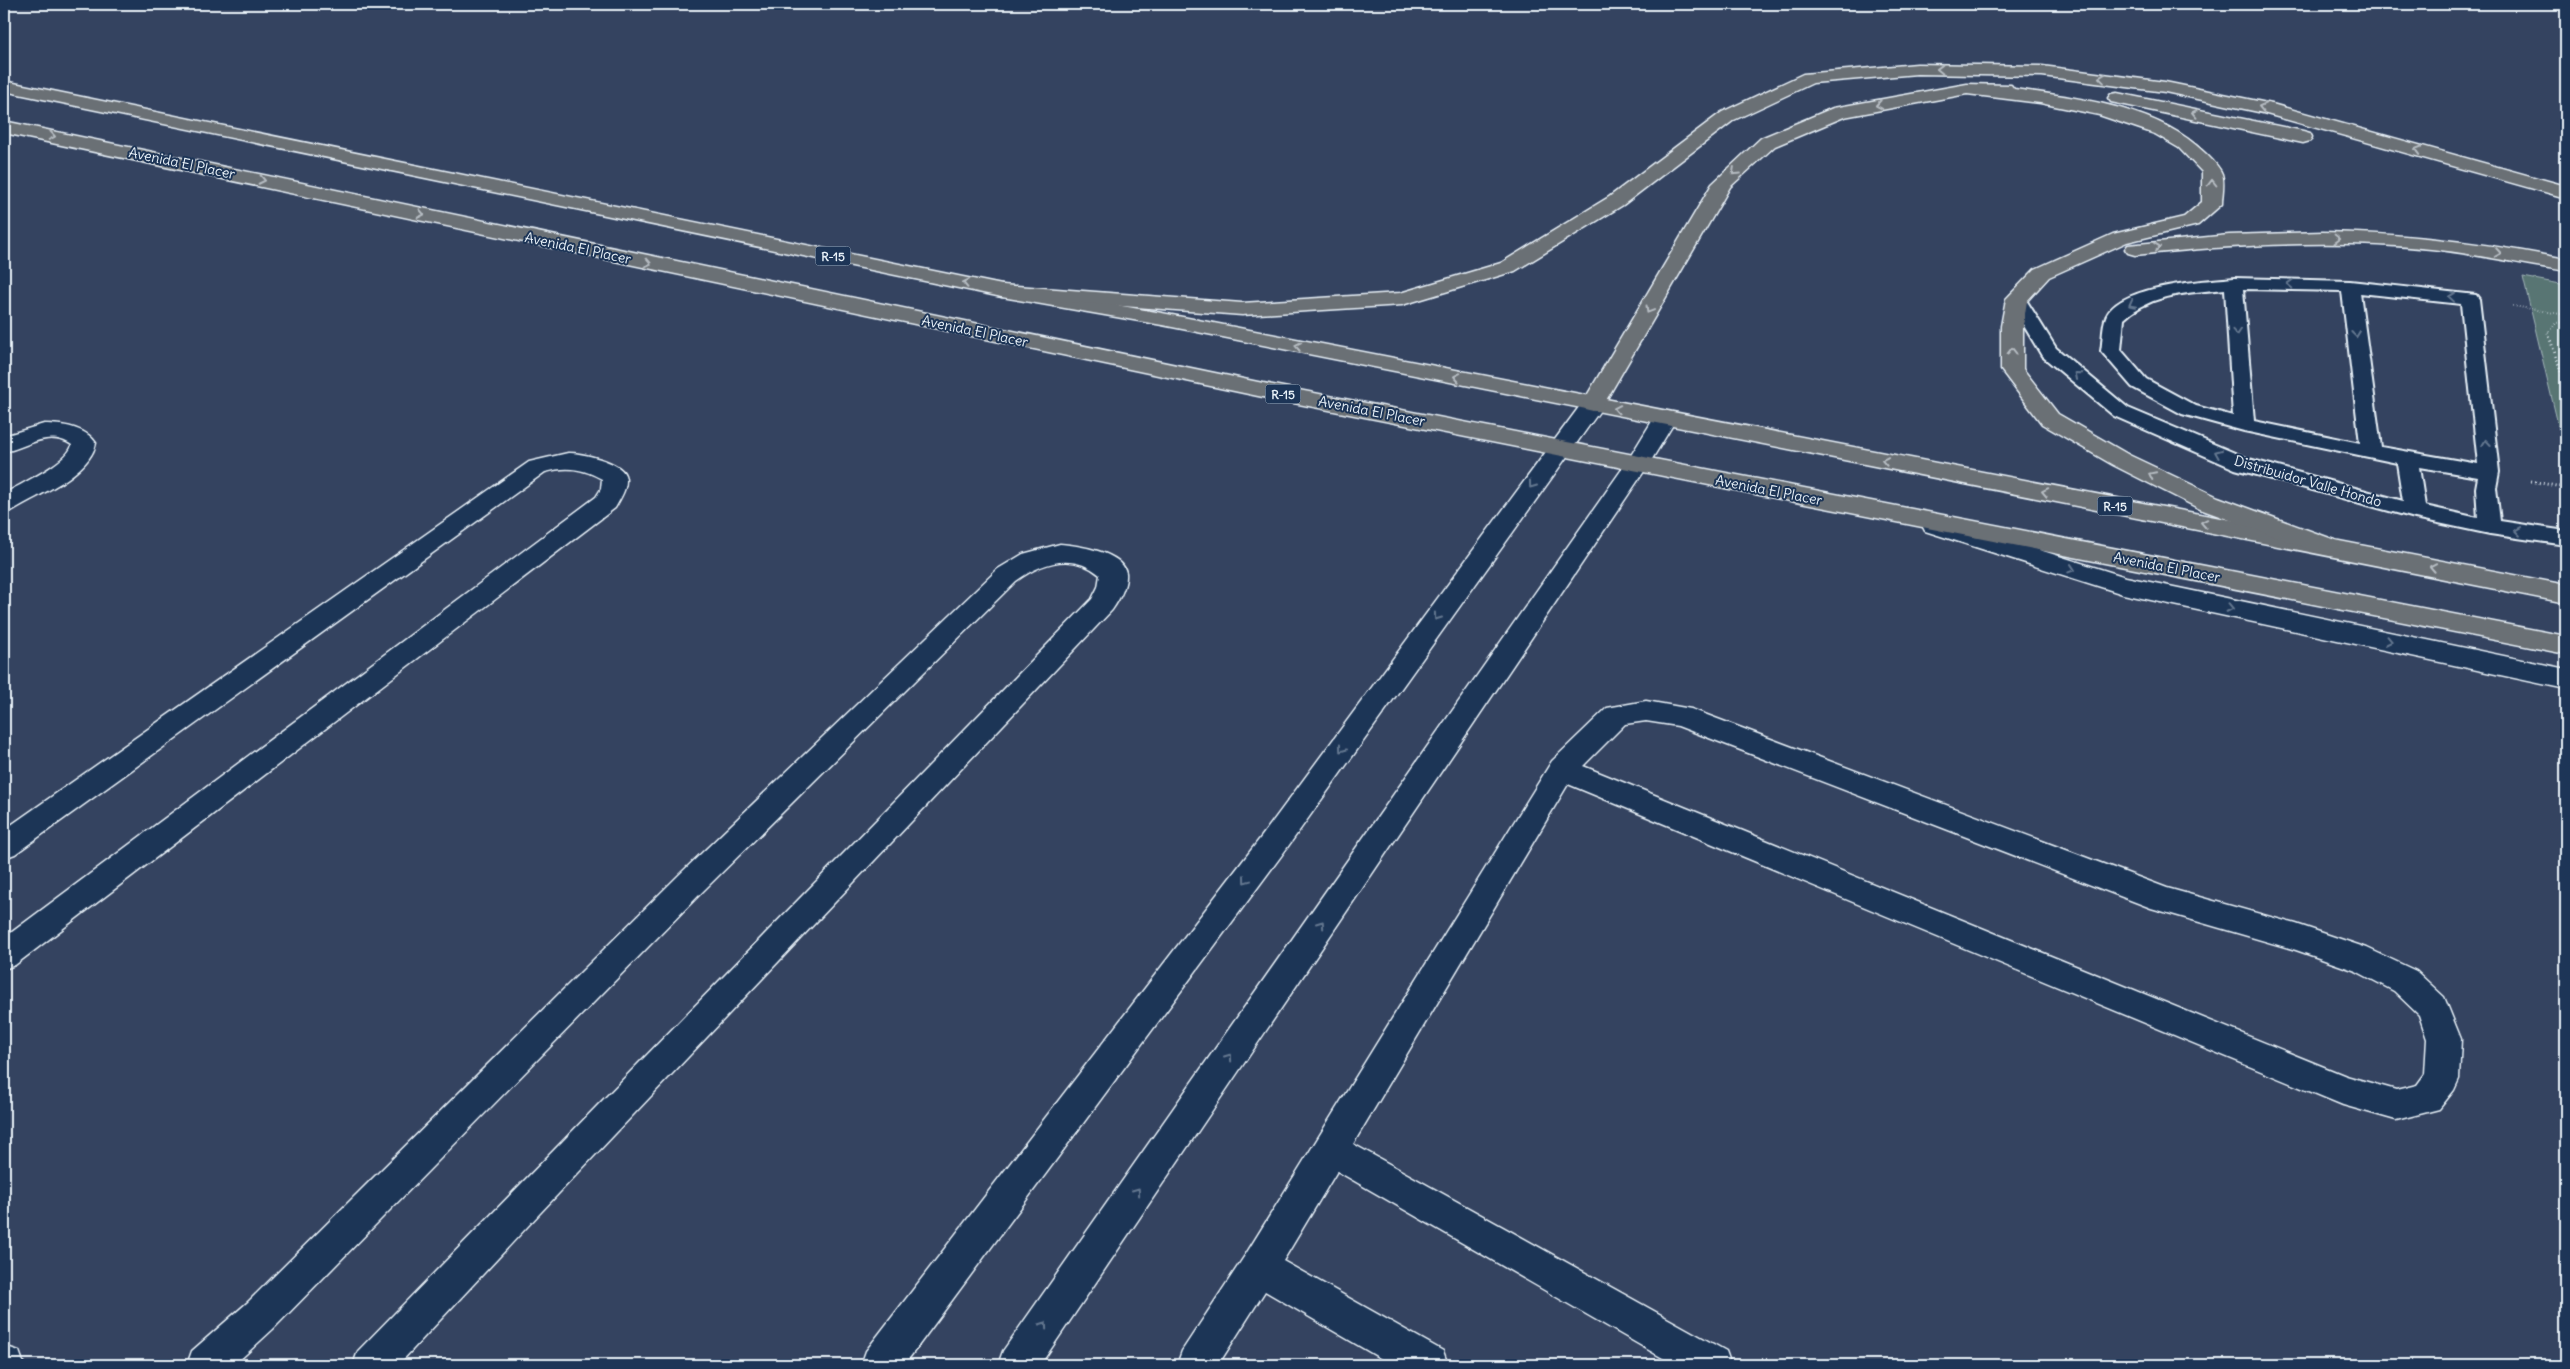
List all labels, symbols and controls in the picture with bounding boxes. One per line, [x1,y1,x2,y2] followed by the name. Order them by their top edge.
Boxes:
[1935,64,1943,74] one-way arrow
[2097,73,2105,84] one-way arrow
[1874,99,1883,110] one-way arrow
[2257,102,2266,113] one-way arrow
[2191,108,2200,119] one-way arrow
[47,130,56,141] one-way arrow
[127,143,237,183] street label: Avenida El Placer
[2415,146,2423,156] one-way arrow
[1731,166,1740,175] one-way arrow
[258,174,267,184] one-way arrow
[2207,179,2217,187] one-way arrow
[417,208,425,219] one-way arrow
[523,228,633,268] street label: Avenida El Placer
[2334,234,2341,244] one-way arrow
[2153,242,2161,253] one-way arrow
[816,247,850,266] road number: R-15
[2495,247,2503,258] one-way arrow
[644,257,653,268] one-way arrow
[962,279,971,289] one-way arrow
[2286,279,2294,290] one-way arrow
[2448,292,2456,303] one-way arrow
[2128,298,2137,308] one-way arrow
[1646,304,1656,313] one-way arrow
[920,311,1030,351] street label: Avenida El Placer
[2232,328,2243,336] one-way arrow
[2350,331,2361,339] one-way arrow
[1293,341,1302,352] one-way arrow
[2007,346,2017,354] one-way arrow
[2074,372,2083,381] one-way arrow
[1453,373,1462,383] one-way arrow
[1266,384,1300,404] road number: R-15
[1317,392,1427,430] street label: Avenida El Placer
[1612,404,1621,414] one-way arrow
[2481,439,2492,447] one-way arrow
[2214,449,2223,460] one-way arrow
[2232,451,2384,511] street label: Distribuidor Valle Hondo
[1881,456,1890,467] one-way arrow
[1714,471,1824,509] street label: Avenida El Placer
[2148,471,2157,481] one-way arrow
[1529,479,1538,489] one-way arrow
[2040,487,2049,498] one-way arrow
[2098,496,2132,516] road number: R-15
[2200,518,2209,528] one-way arrow
[2514,526,2522,537] one-way arrow
[2112,548,2222,586] street label: Avenida El Placer
[2428,562,2437,573] one-way arrow
[2068,563,2076,573] one-way arrow
[2225,602,2234,612] one-way arrow
[1434,611,1443,621] one-way arrow
[2384,635,2393,646] one-way arrow
[1339,743,1348,753] one-way arrow
[1244,874,1252,883] one-way arrow
[1315,920,1324,929] one-way arrow
[1223,1054,1232,1063] one-way arrow
[1130,1187,1140,1196] one-way arrow
[1038,1321,1047,1331] one-way arrow

